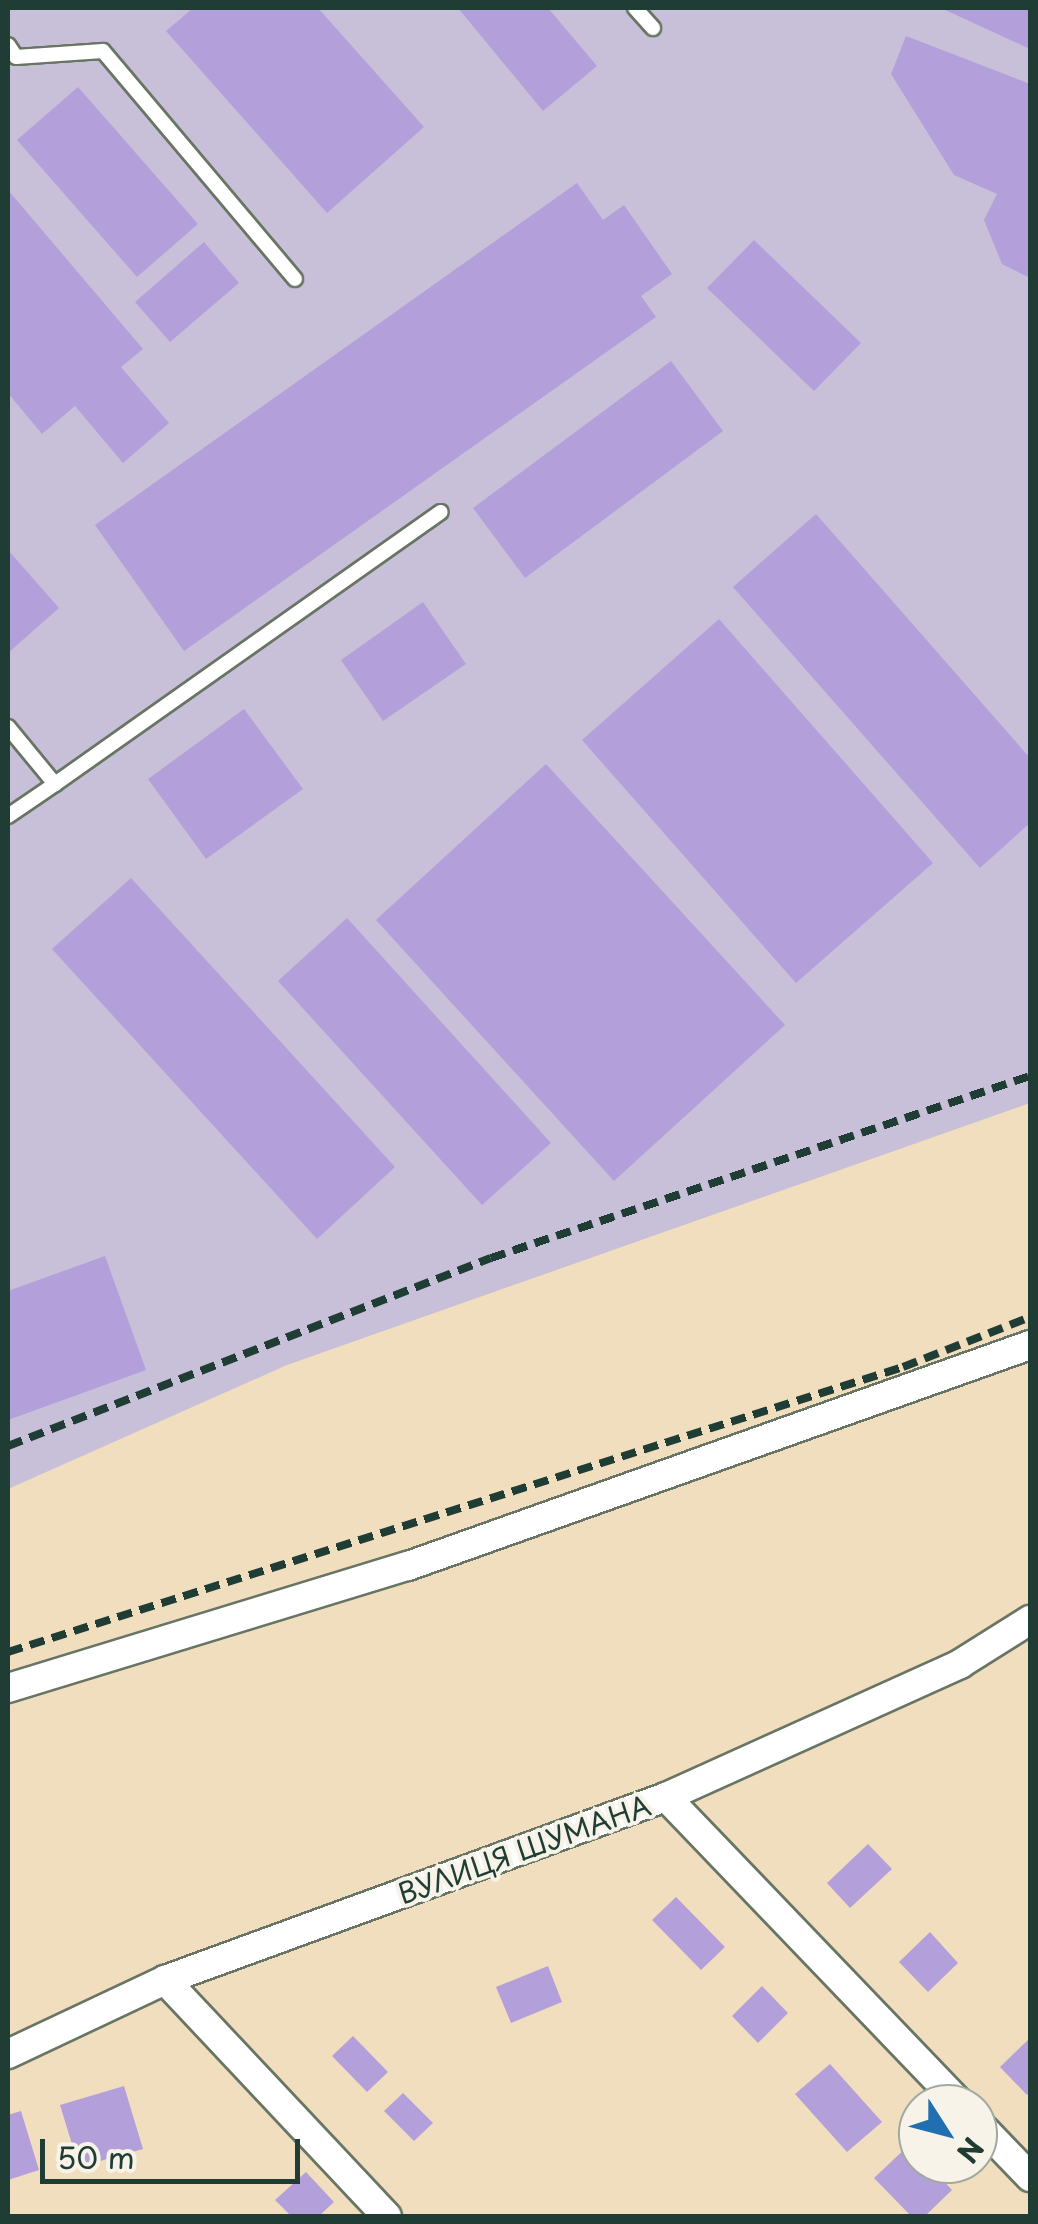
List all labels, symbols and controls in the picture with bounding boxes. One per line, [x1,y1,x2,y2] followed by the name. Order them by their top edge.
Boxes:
[392,1787,656,1911] street label: ВУЛИЦЯ ШУМАНА
[898,2084,998,2184] north arrow
[45,2119,305,2181] scale bar
[947,2129,995,2172] text: N
[57,2134,135,2179] text: 50 m

